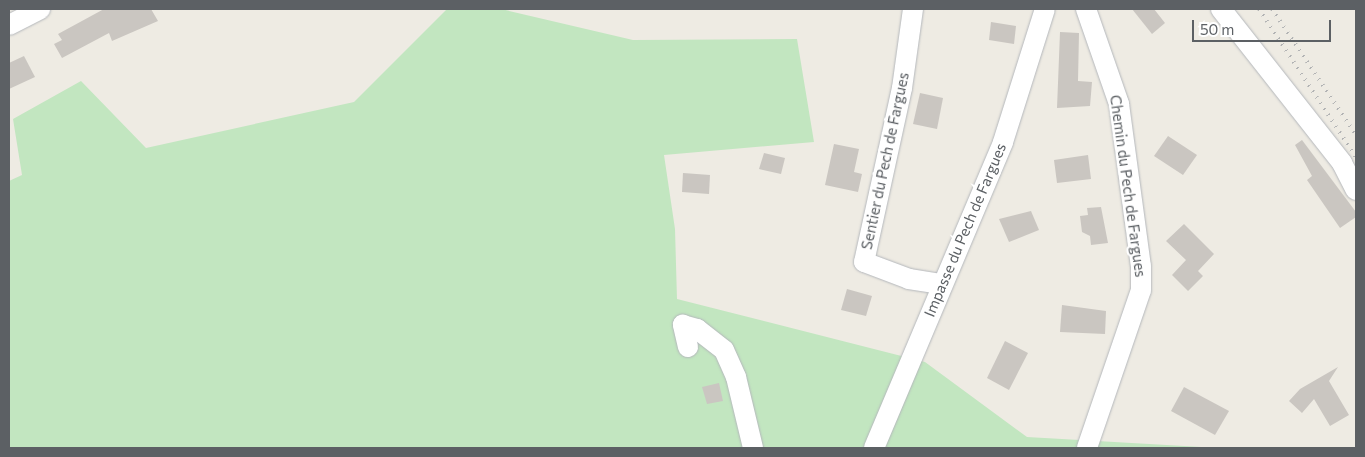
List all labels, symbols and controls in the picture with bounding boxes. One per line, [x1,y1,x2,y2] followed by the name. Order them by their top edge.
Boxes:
[1195,10,1334,42] scale bar
[1200,20,1234,38] text: 50 m
[857,71,913,251] street label: Sentier du Pech de Fargues
[1106,94,1150,278] street label: Chemin du Pech de Fargues
[920,140,1010,320] street label: Impasse du Pech de Fargues

